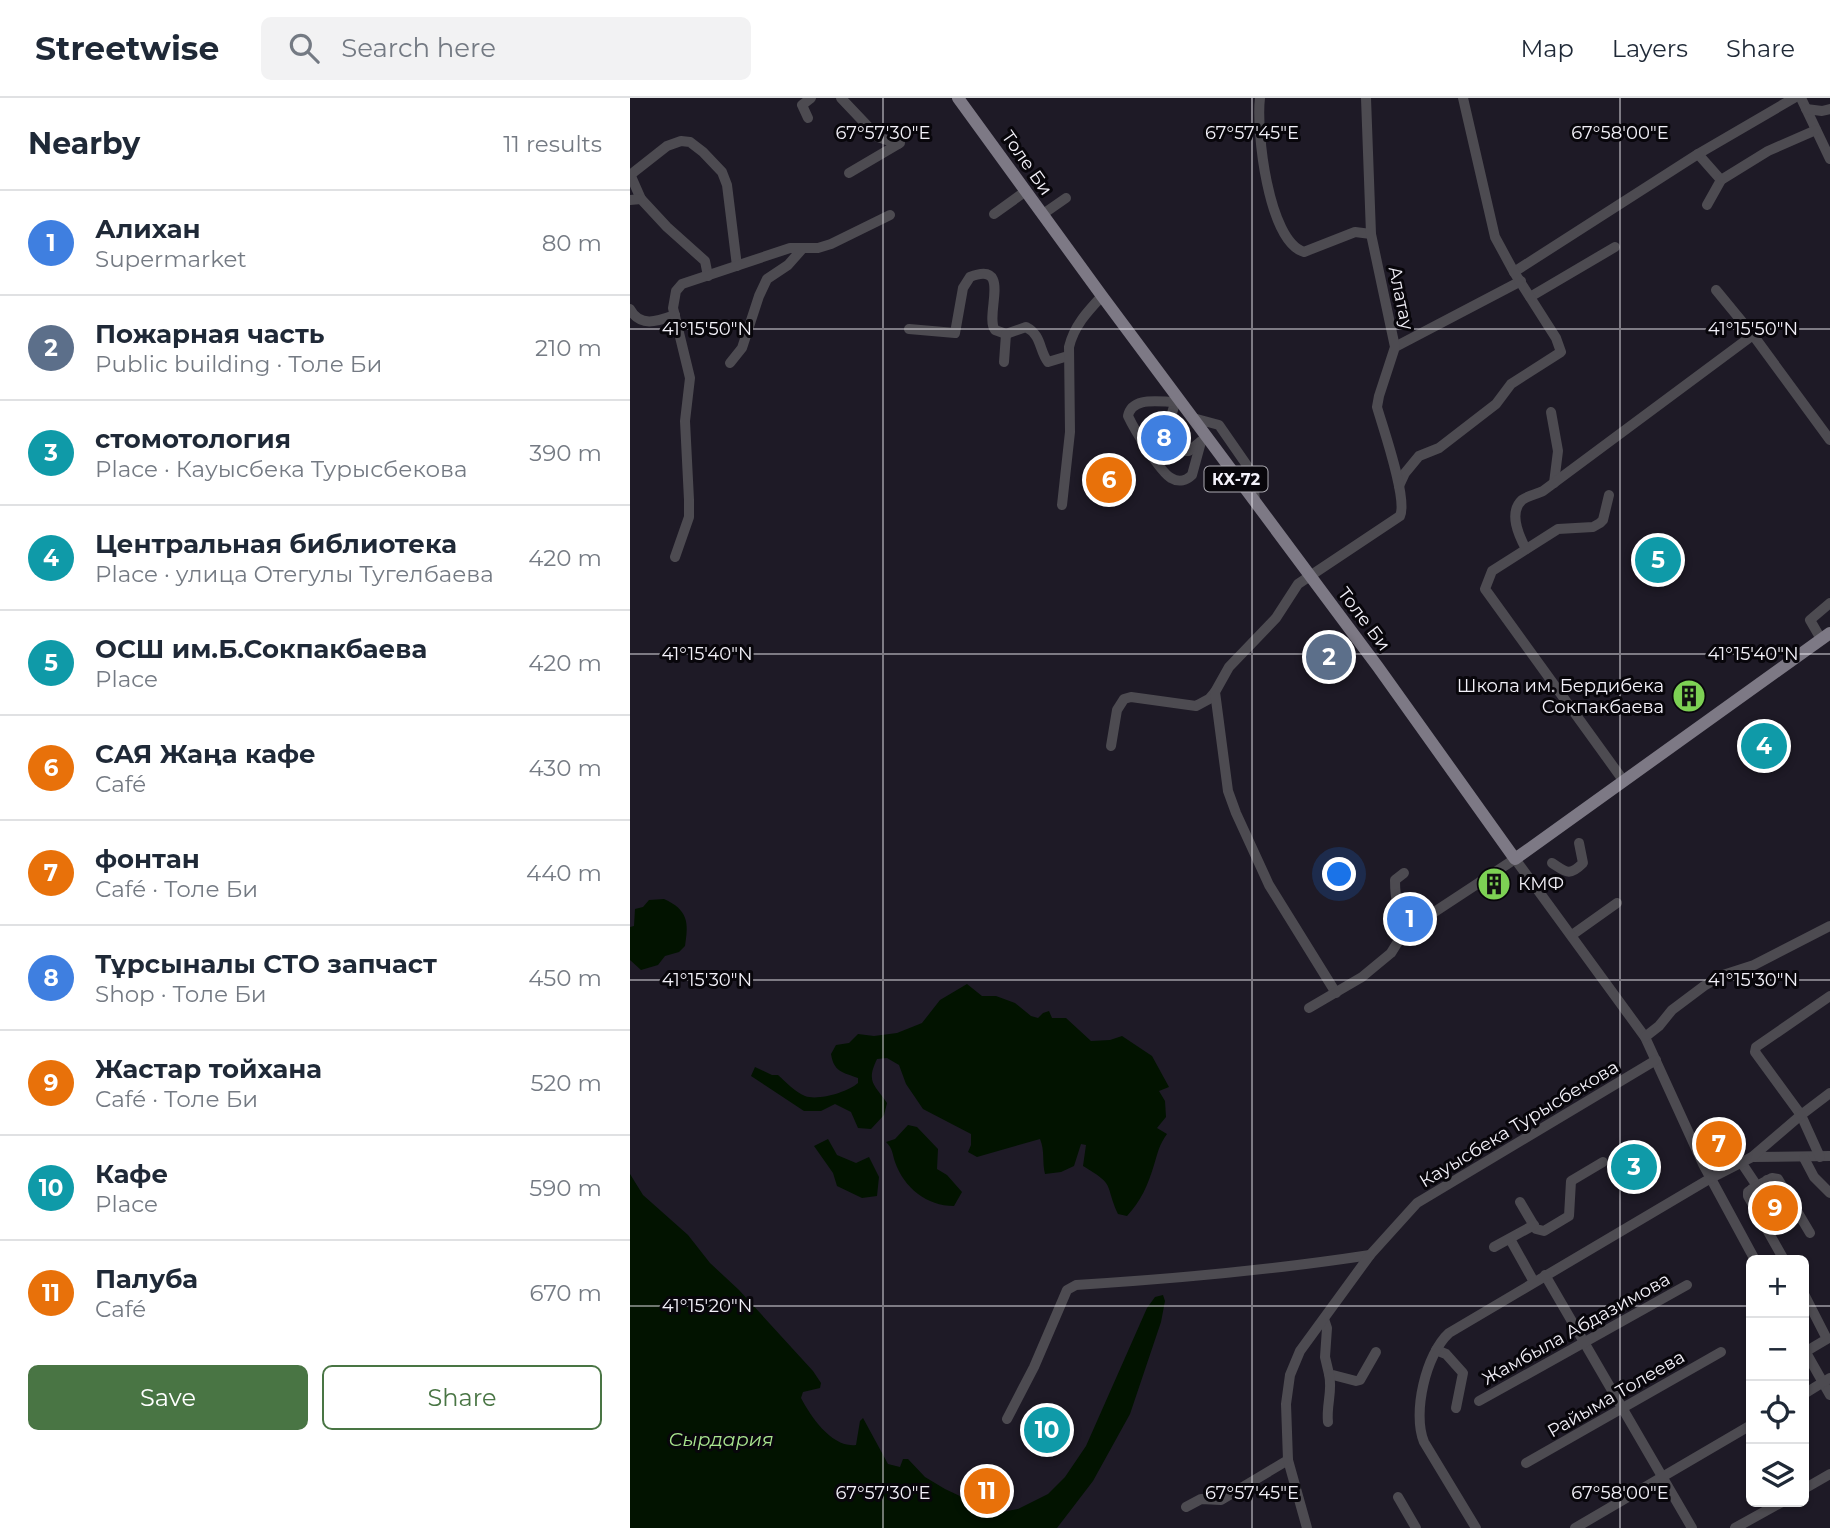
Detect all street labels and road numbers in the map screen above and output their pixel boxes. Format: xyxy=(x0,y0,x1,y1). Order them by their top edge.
street label: Толе Би xyxy=(997,127,1057,199)
street label: Алатау xyxy=(1384,264,1418,332)
road number: КХ-72 xyxy=(1204,466,1268,492)
street label: Толе Би xyxy=(1333,583,1395,655)
street label: Кауысбека Турысбекова xyxy=(1415,1056,1623,1192)
street label: Жамбыла Абдазимова xyxy=(1478,1268,1674,1390)
street label: Райыма Толеева xyxy=(1543,1346,1689,1442)

